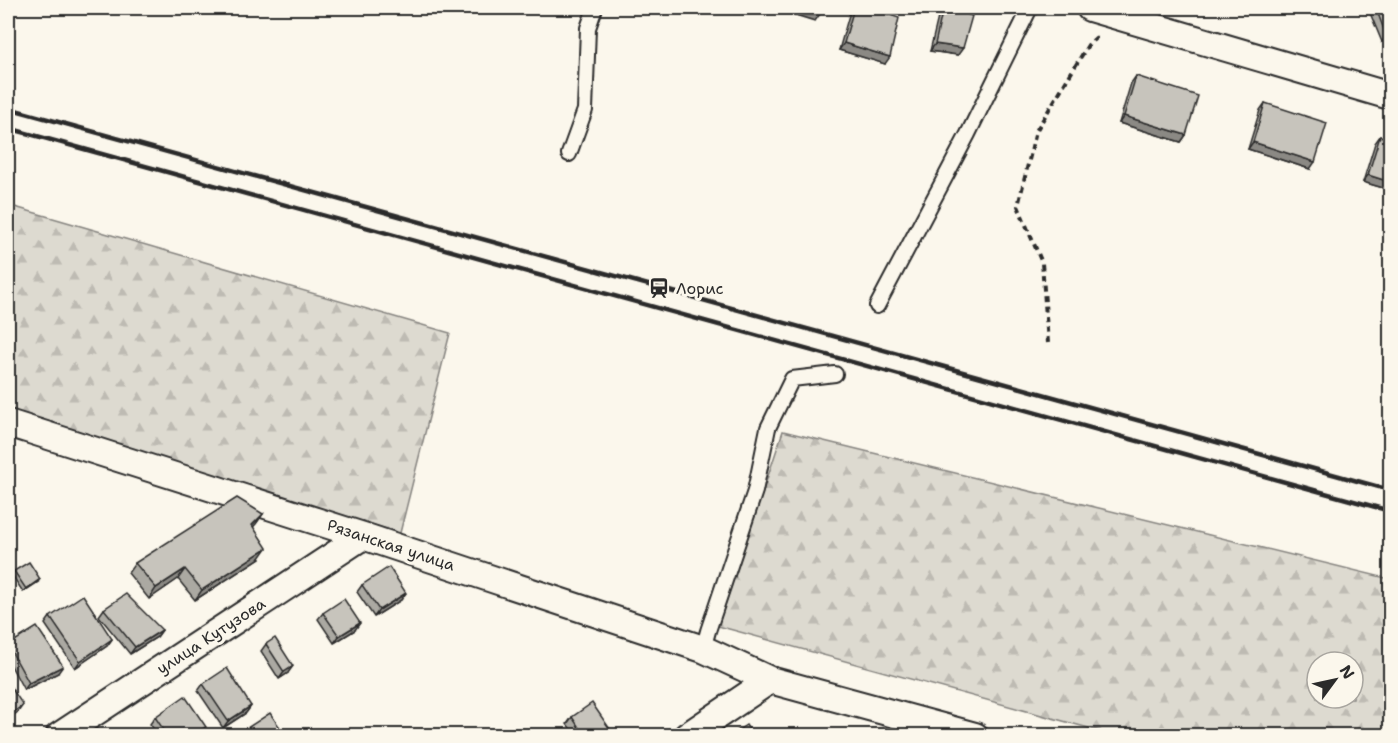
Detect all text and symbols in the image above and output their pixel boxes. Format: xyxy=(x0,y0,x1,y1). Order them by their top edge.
station icon: Лорис xyxy=(647,276,671,300)
place label: Лорис xyxy=(676,278,723,299)
street label: Рязанская улица xyxy=(324,514,458,576)
street label: улица Кутузова xyxy=(153,593,269,679)
north arrow xyxy=(1305,650,1365,710)
text: N xyxy=(1335,661,1359,683)

